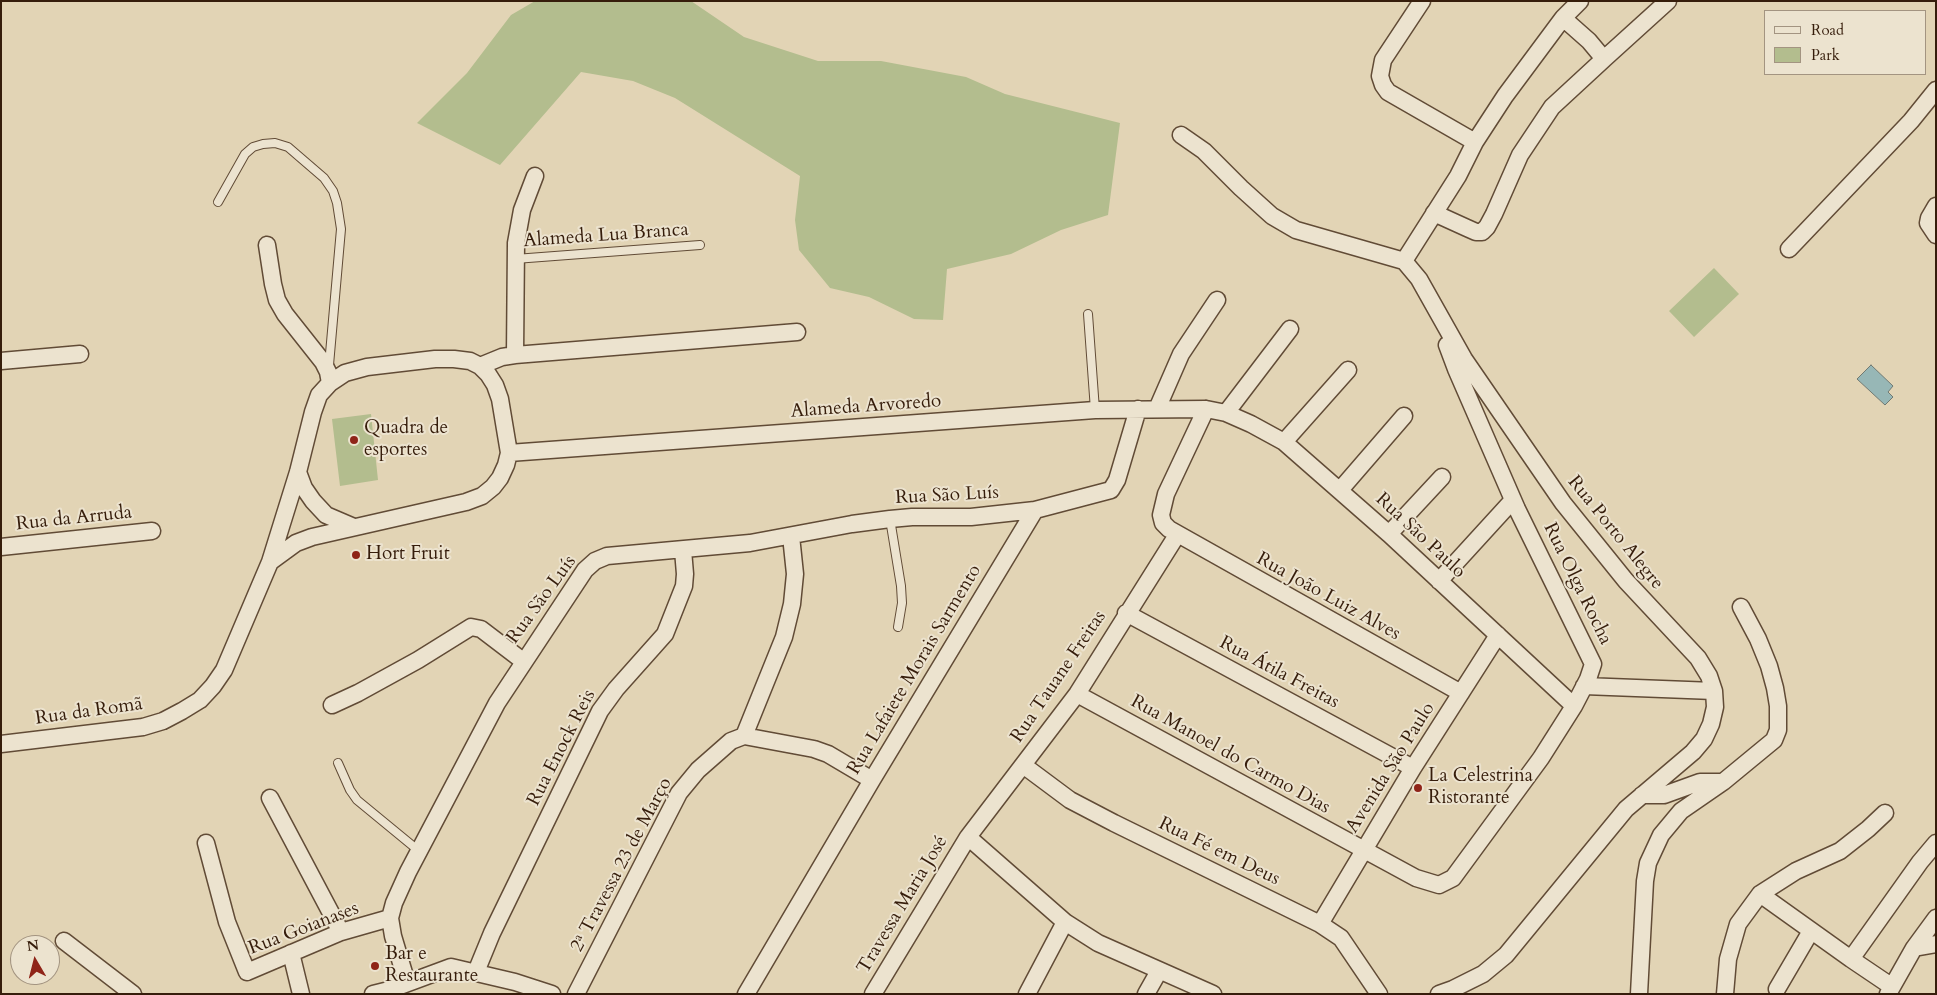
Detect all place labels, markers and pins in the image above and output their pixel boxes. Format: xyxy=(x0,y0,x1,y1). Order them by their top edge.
place label: Quadra de esportes xyxy=(364,418,448,462)
marker: Quadra de esportes xyxy=(348,434,360,446)
place label: Hort Fruit xyxy=(366,544,450,566)
marker: Hort Fruit xyxy=(350,549,362,561)
place label: La Celestrina Ristorante xyxy=(1428,766,1533,810)
marker: La Celestrina Ristorante xyxy=(1412,782,1424,794)
place label: Bar e Restaurante xyxy=(385,944,478,988)
marker: Bar e Restaurante xyxy=(369,960,381,972)

